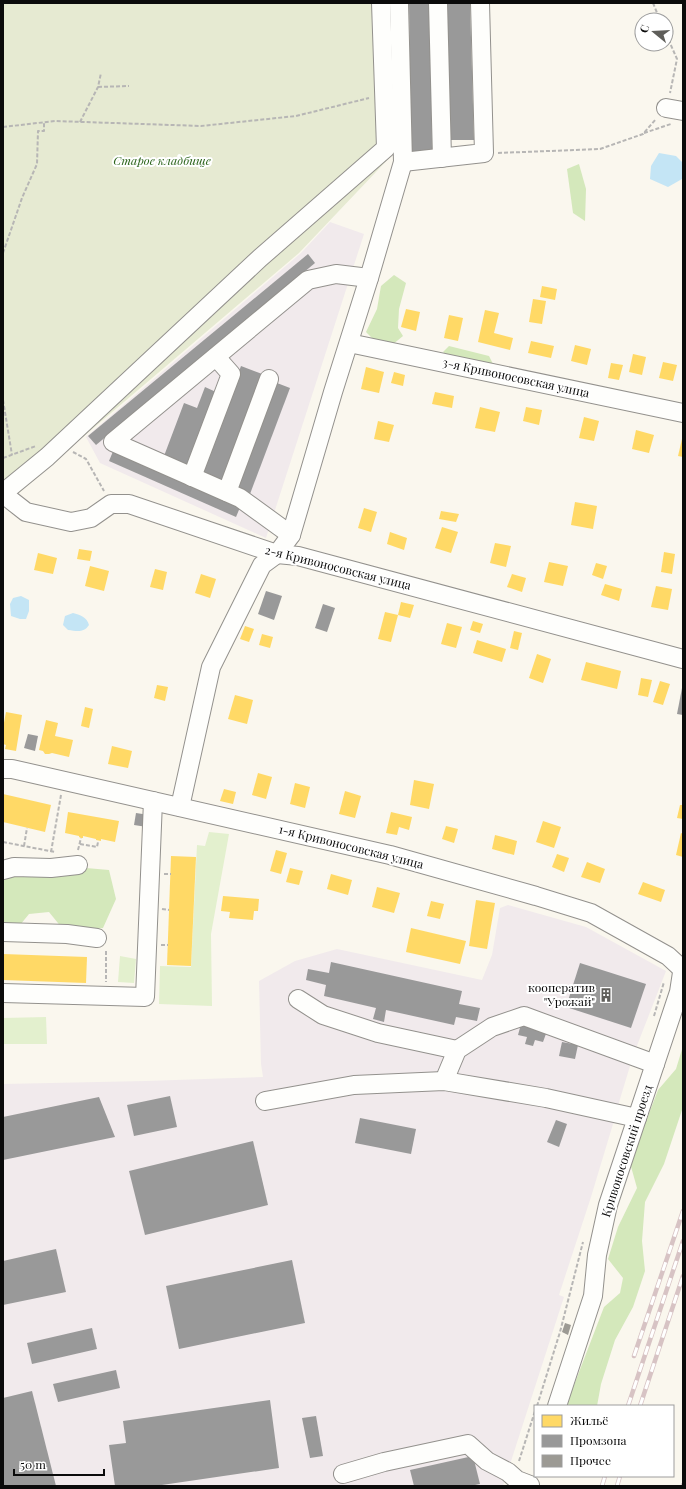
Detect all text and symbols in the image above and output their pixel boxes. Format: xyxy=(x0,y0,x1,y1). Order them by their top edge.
north arrow xyxy=(634,12,674,52)
text: С xyxy=(636,23,652,35)
park label: Старое кладбище xyxy=(113,152,211,168)
street label: 3-я Кривоносовская улица xyxy=(441,354,591,400)
street label: 2-я Кривоносовская улица xyxy=(263,541,413,593)
street label: 1-я Кривоносовская улица xyxy=(277,820,425,872)
place label: кооператив "Урожай" xyxy=(528,979,595,1009)
building icon: кооператив "Урожай" xyxy=(598,987,614,1003)
street label: Кривоносовский проезд xyxy=(597,1082,655,1219)
legend xyxy=(534,1405,674,1477)
text: Жильё xyxy=(570,1412,608,1428)
text: Промзона xyxy=(570,1432,627,1448)
scale bar xyxy=(14,1451,104,1477)
text: Прочее xyxy=(570,1452,611,1468)
text: 50 m xyxy=(20,1456,46,1472)

